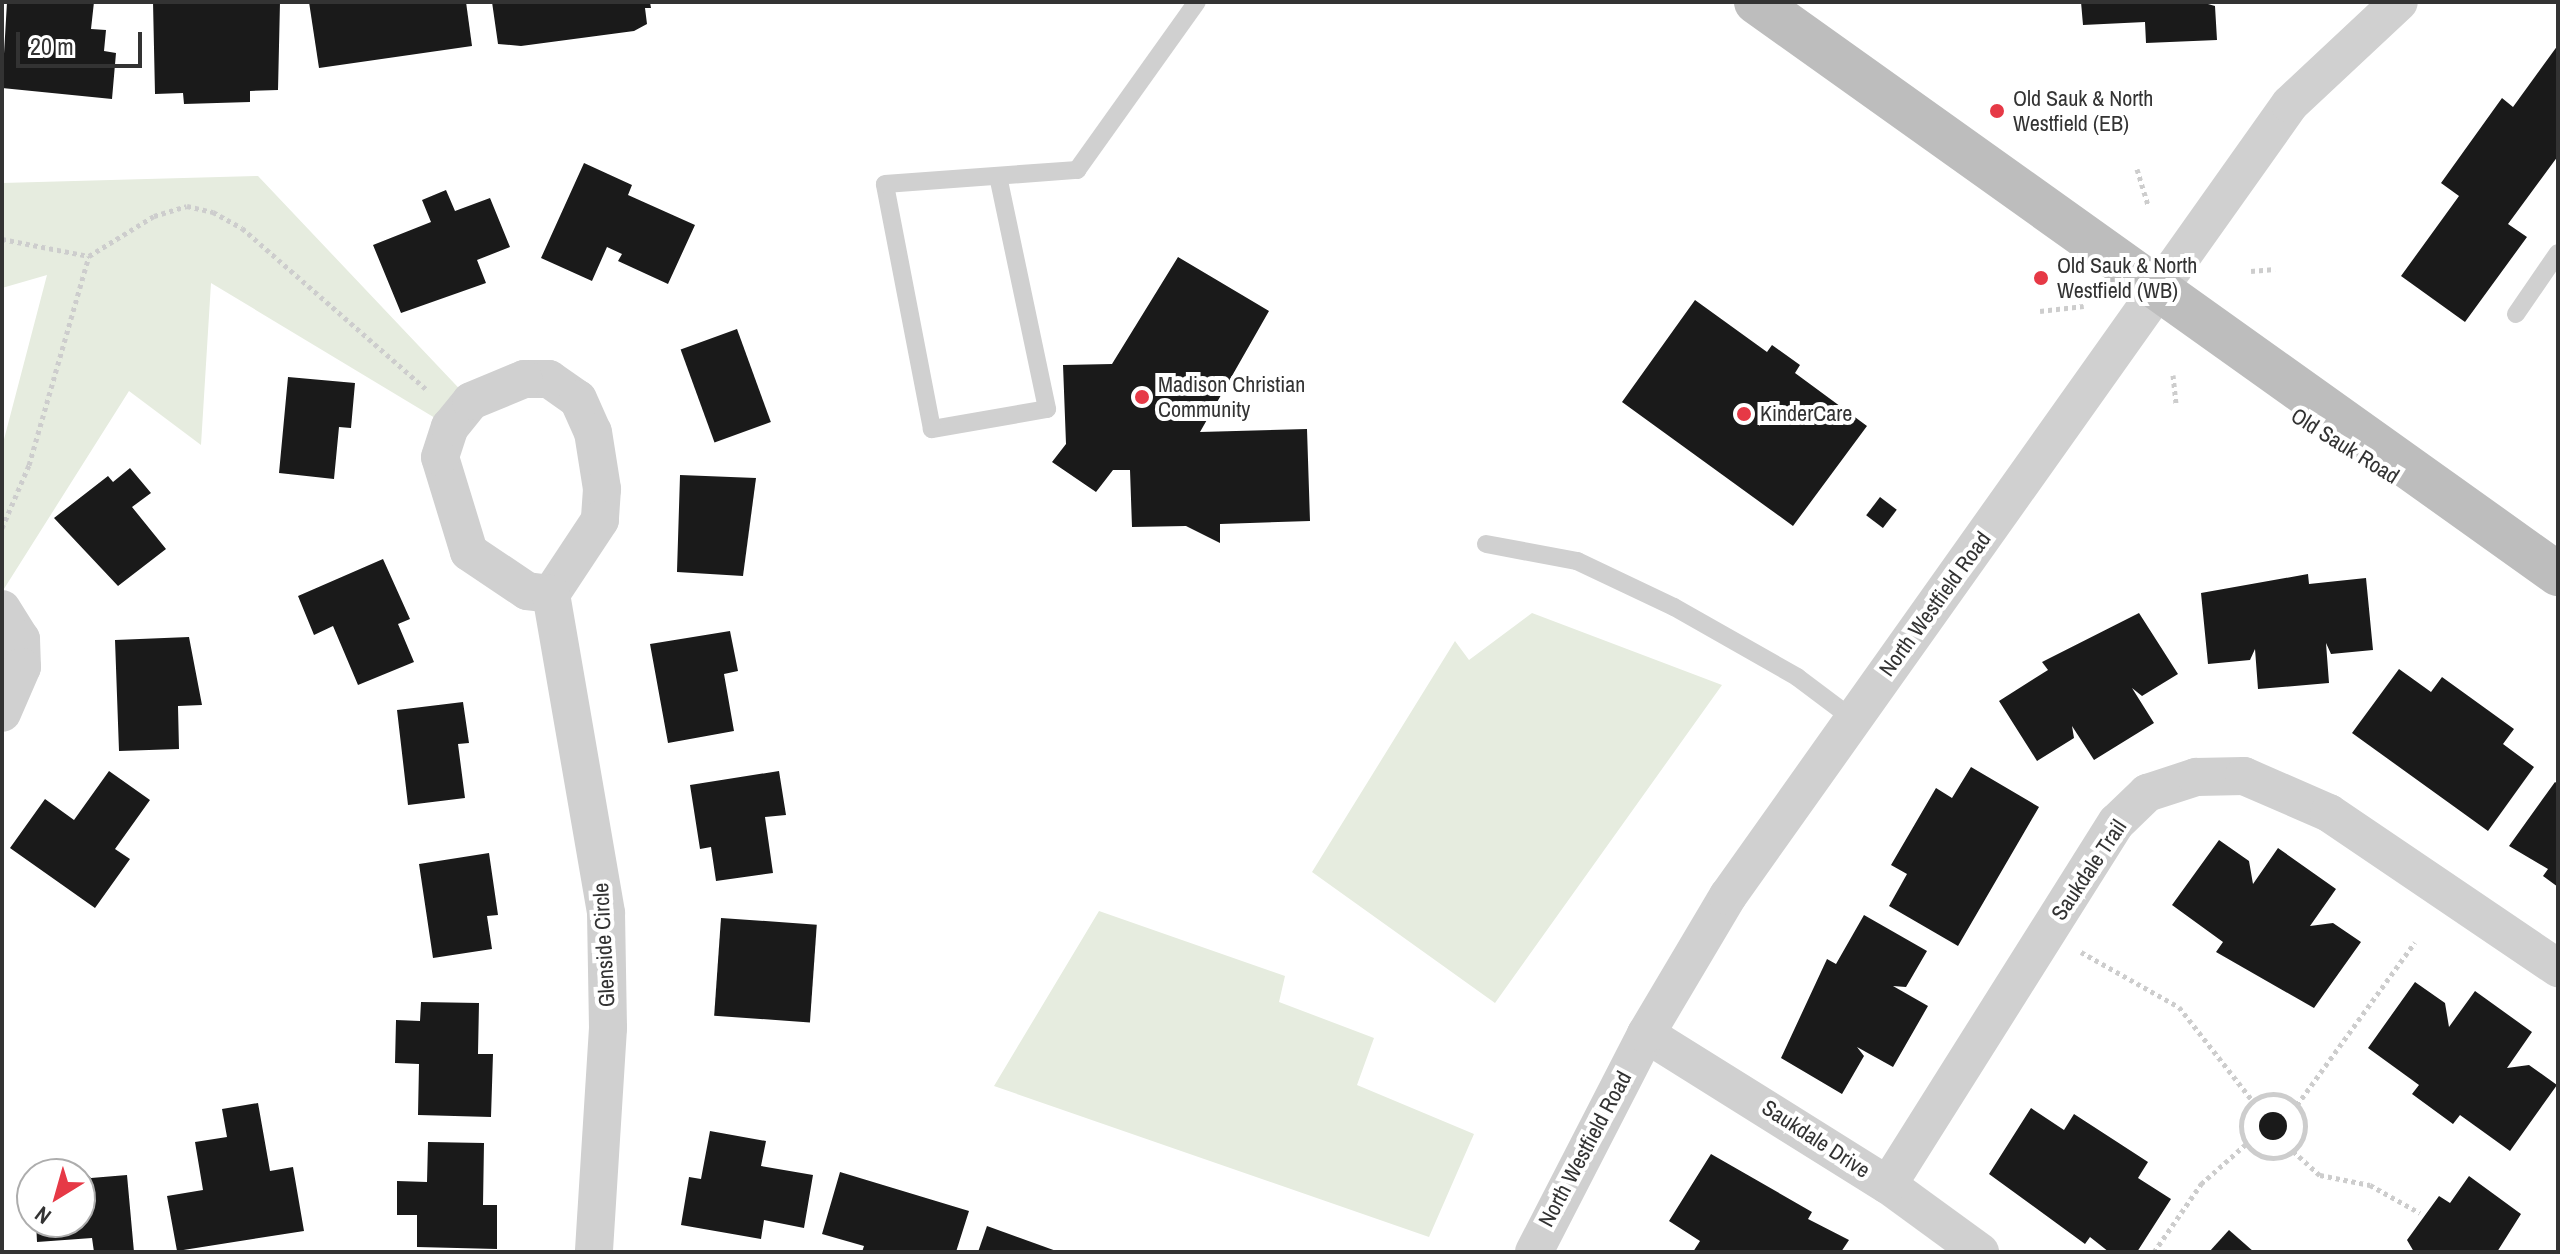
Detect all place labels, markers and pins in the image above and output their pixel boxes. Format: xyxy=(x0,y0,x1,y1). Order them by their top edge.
place label: Old Sauk & North Westfield (EB) xyxy=(2013,85,2153,136)
marker: Old Sauk & North Westfield (EB) xyxy=(1988,102,2006,120)
place label: Old Sauk & North Westfield (WB) xyxy=(2057,252,2197,304)
marker: Old Sauk & North Westfield (WB) xyxy=(2032,269,2050,287)
place label: Madison Christian Community xyxy=(1158,371,1305,422)
marker: Madison Christian Community xyxy=(1133,388,1151,406)
place label: KinderCare xyxy=(1760,401,1852,427)
marker: KinderCare xyxy=(1735,405,1753,423)

